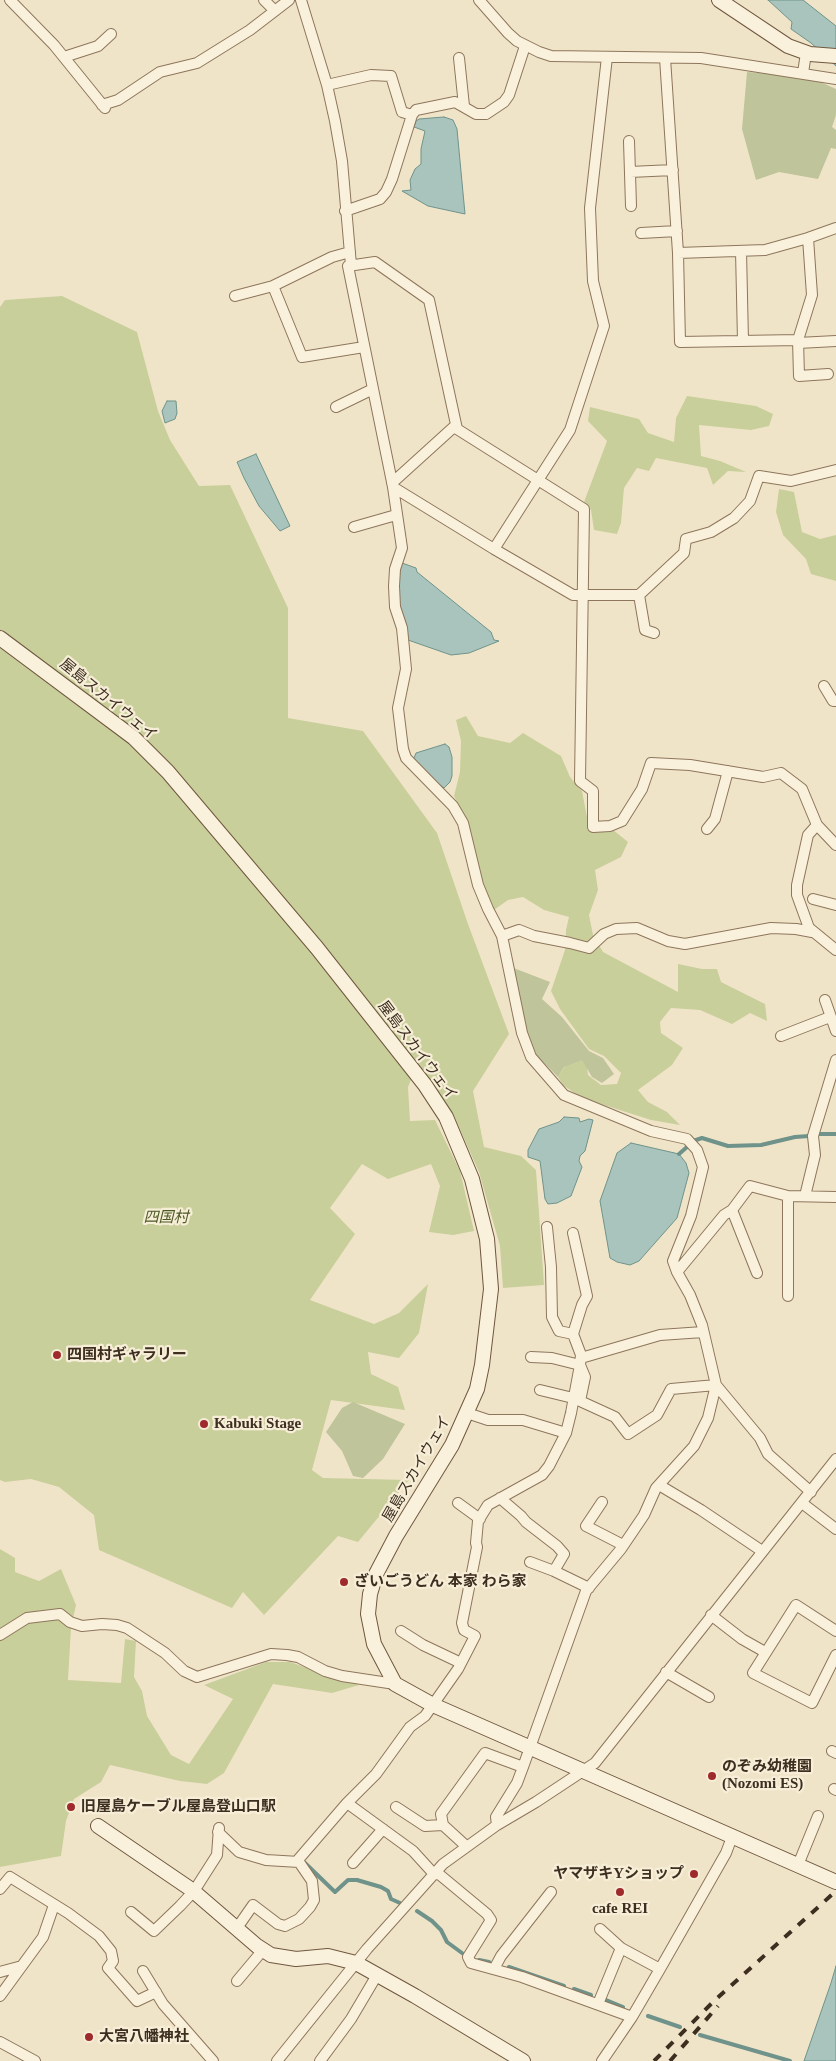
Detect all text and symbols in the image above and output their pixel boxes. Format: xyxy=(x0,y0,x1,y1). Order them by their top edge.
street label: 屋島スカイウェイ xyxy=(56,655,160,745)
street label: 屋島スカイウェイ xyxy=(374,998,460,1104)
park label: 四国村 xyxy=(144,1209,188,1227)
place label: 四国村ギャラリー xyxy=(67,1346,187,1364)
marker: 四国村ギャラリー xyxy=(51,1349,63,1361)
street label: 屋島スカイウェイ xyxy=(379,1413,455,1525)
place label: Kabuki Stage xyxy=(214,1415,301,1433)
marker: Kabuki Stage xyxy=(198,1418,210,1430)
place label: ざいごうどん 本家 わら家 xyxy=(354,1573,526,1591)
marker: ざいごうどん 本家 わら家 xyxy=(338,1576,350,1588)
place label: のぞみ幼稚園 (Nozomi ES) xyxy=(722,1758,812,1793)
marker: のぞみ幼稚園 (Nozomi ES) xyxy=(706,1770,718,1782)
place label: 旧屋島ケーブル屋島登山口駅 xyxy=(81,1798,276,1816)
marker: 旧屋島ケーブル屋島登山口駅 xyxy=(65,1801,77,1813)
place label: ヤマザキYショップ xyxy=(553,1865,684,1883)
marker: ヤマザキYショップ xyxy=(688,1868,700,1880)
marker: cafe REI xyxy=(614,1886,626,1898)
place label: cafe REI xyxy=(592,1900,648,1918)
place label: 大宮八幡神社 xyxy=(99,2028,189,2046)
marker: 大宮八幡神社 xyxy=(83,2031,95,2043)

